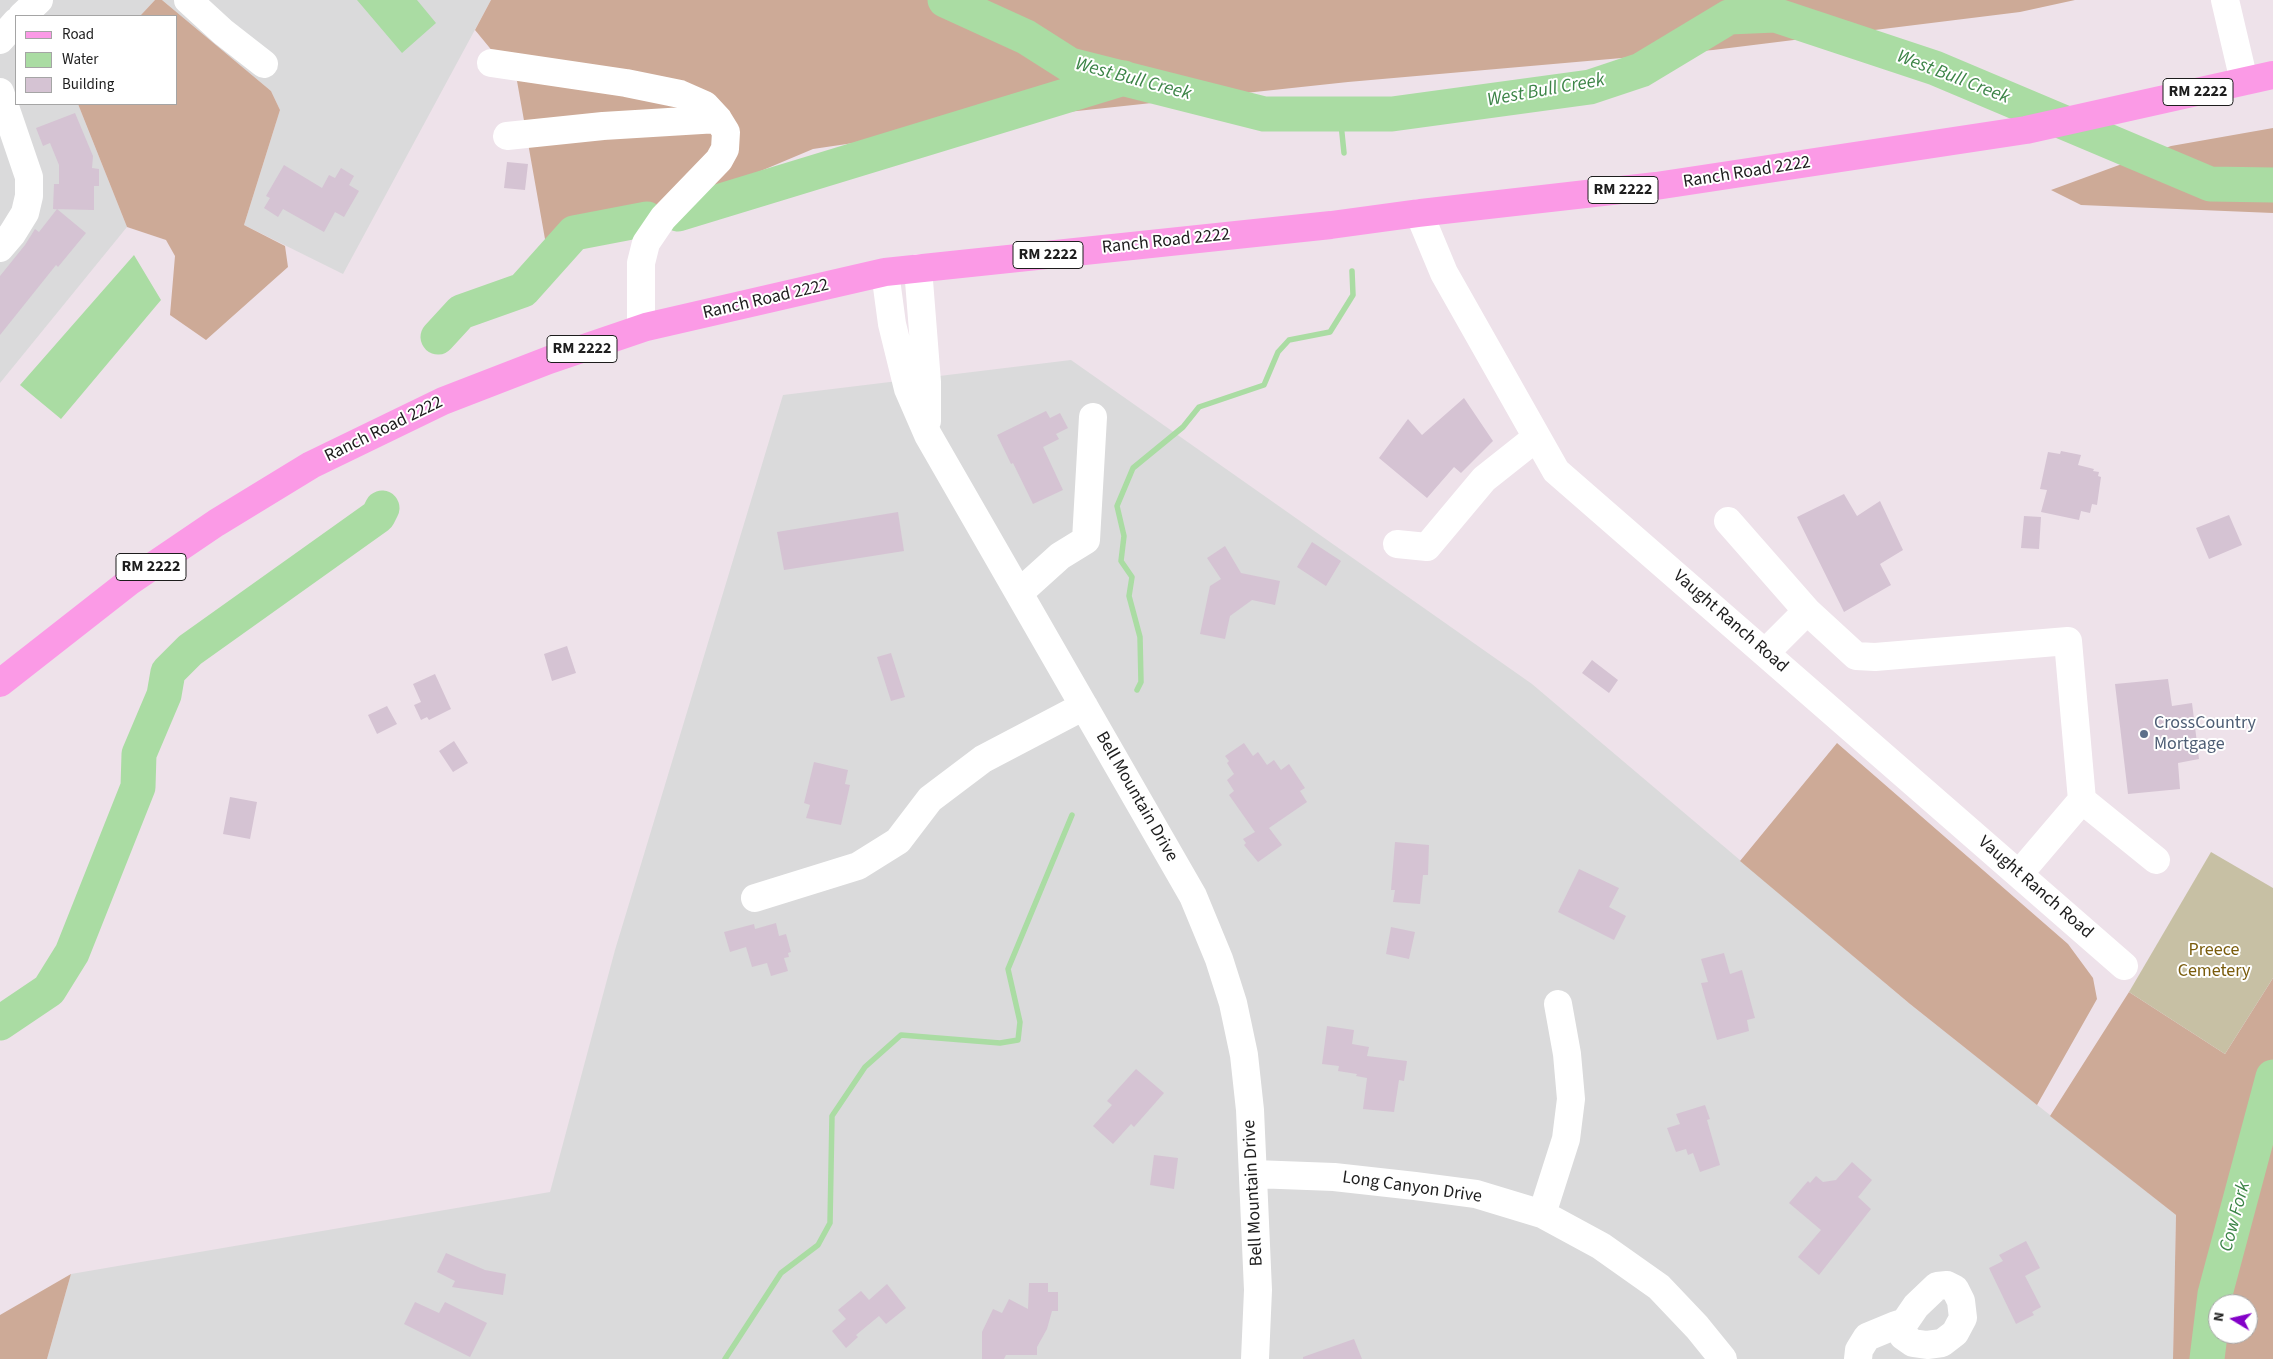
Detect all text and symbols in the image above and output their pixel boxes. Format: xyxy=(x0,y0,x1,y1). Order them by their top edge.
legend xyxy=(15,15,178,105)
text: Road xyxy=(62,24,94,45)
water label: West Bull Creek xyxy=(1893,46,2013,110)
text: Water xyxy=(62,49,98,70)
water label: West Bull Creek xyxy=(1073,54,1193,106)
water label: West Bull Creek xyxy=(1485,69,1607,113)
text: Building xyxy=(62,74,114,95)
road number: RM 2222 xyxy=(2163,78,2233,105)
street label: Ranch Road 2222 xyxy=(1682,152,1812,194)
road number: RM 2222 xyxy=(1588,176,1658,204)
street label: Ranch Road 2222 xyxy=(1101,225,1231,259)
road number: RM 2222 xyxy=(1013,242,1083,268)
street label: Ranch Road 2222 xyxy=(701,275,831,325)
road number: RM 2222 xyxy=(547,336,617,362)
street label: Ranch Road 2222 xyxy=(321,392,447,468)
road number: RM 2222 xyxy=(116,554,186,580)
street label: Vaught Ranch Road xyxy=(1668,566,1792,678)
place label: CrossCountry Mortgage xyxy=(2154,713,2256,756)
street label: Bell Mountain Drive xyxy=(1090,728,1182,866)
marker: CrossCountry Mortgage xyxy=(2138,728,2150,740)
street label: Vaught Ranch Road xyxy=(1973,832,2097,944)
park label: Preece Cemetery xyxy=(2178,940,2250,982)
street label: Bell Mountain Drive xyxy=(1239,1119,1269,1267)
street label: Long Canyon Drive xyxy=(1341,1168,1483,1208)
water label: Cow Fork xyxy=(2216,1180,2256,1254)
north arrow xyxy=(2208,1294,2258,1344)
text: N xyxy=(2209,1311,2230,1323)

